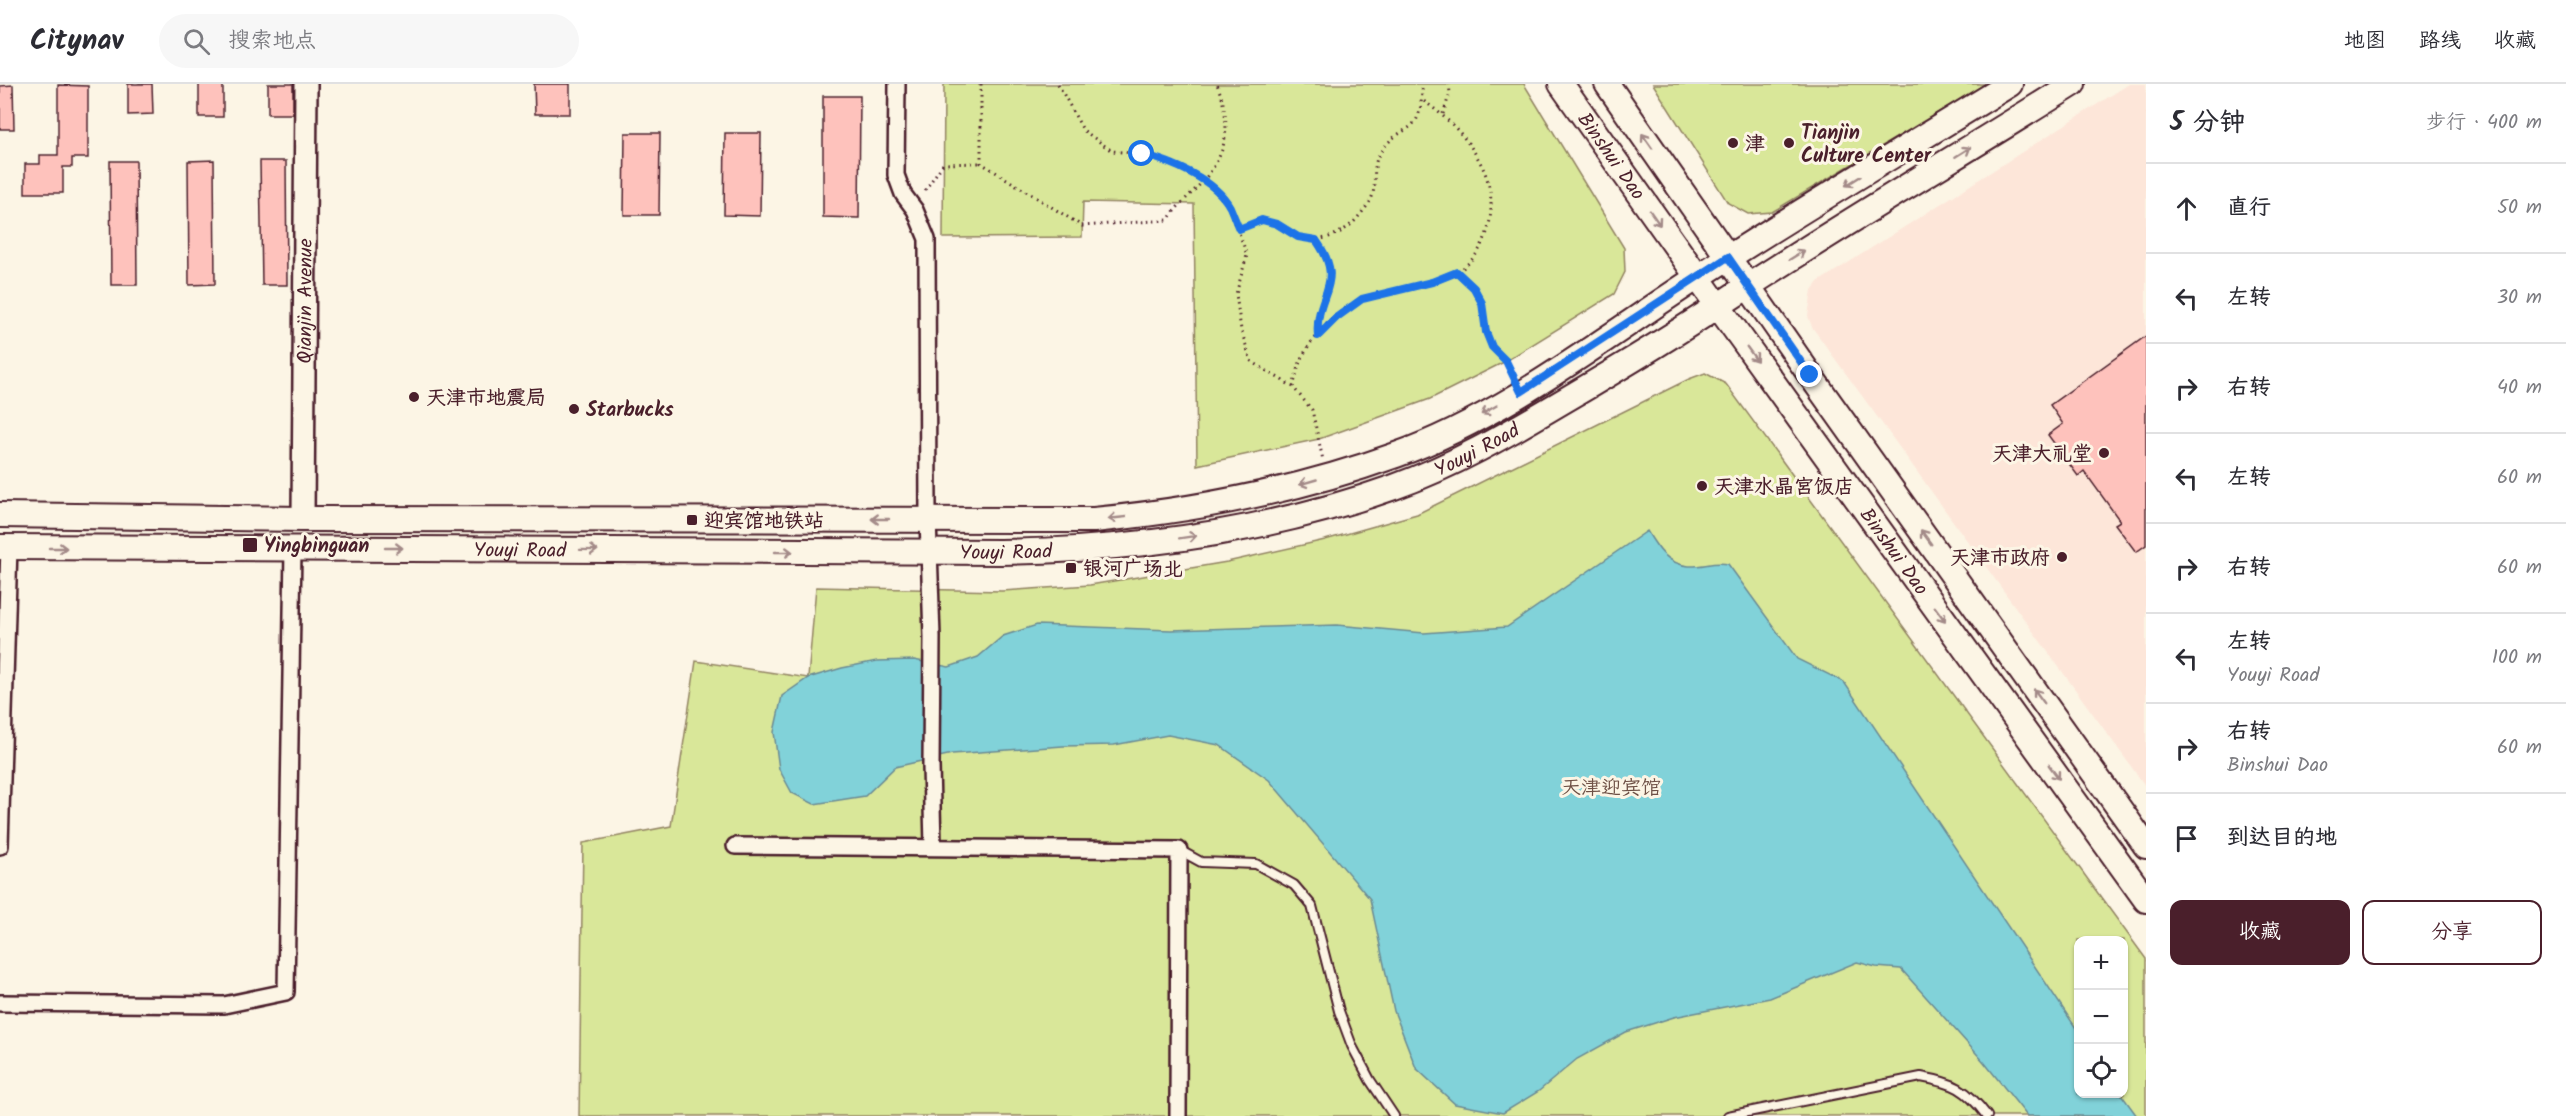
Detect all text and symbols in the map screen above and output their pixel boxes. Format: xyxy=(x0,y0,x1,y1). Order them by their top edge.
search box xyxy=(159,14,579,68)
text: Citynav xyxy=(30,19,123,64)
text: 搜索地点 xyxy=(228,24,316,59)
icon: search xyxy=(180,25,213,58)
text: 地图 xyxy=(2344,25,2386,58)
text: 路线 xyxy=(2419,25,2461,58)
text: 收藏 xyxy=(2494,25,2536,58)
text: 5 分钟 xyxy=(2170,102,2245,144)
street label: Binshui Dao xyxy=(1568,106,1652,208)
text: 步行 · 400 m xyxy=(2426,107,2542,139)
place label: Tianjin Culture Center xyxy=(1801,118,1932,173)
place label: 津 xyxy=(1745,129,1765,161)
one-way arrow xyxy=(1641,133,1653,149)
marker: 津 xyxy=(1726,136,1740,150)
marker: Tianjin Culture Center xyxy=(1782,136,1796,150)
route start xyxy=(1128,140,1154,166)
one-way arrow xyxy=(1954,146,1971,158)
one-way arrow xyxy=(1845,175,1862,187)
text: 直行 xyxy=(2227,191,2271,226)
icon: ahead xyxy=(2170,192,2203,225)
text: 50 m xyxy=(2497,192,2542,224)
one-way arrow xyxy=(1649,209,1661,225)
street label: Qianjin Avenue xyxy=(290,238,323,364)
one-way arrow xyxy=(1789,249,1806,262)
text: 左转 xyxy=(2227,281,2271,316)
icon: left xyxy=(2170,282,2203,315)
text: 30 m xyxy=(2497,282,2542,314)
one-way arrow xyxy=(1746,345,1758,361)
route end xyxy=(1796,361,1822,387)
text: 右转 xyxy=(2227,371,2271,406)
icon: right xyxy=(2170,372,2203,405)
text: 40 m xyxy=(2497,372,2542,404)
place label: 天津市地震局 xyxy=(426,383,546,415)
marker: 天津市地震局 xyxy=(407,390,421,404)
place label: Starbucks xyxy=(586,395,674,427)
marker: Starbucks xyxy=(567,402,581,416)
one-way arrow xyxy=(1481,404,1498,416)
street label: Youyi Road xyxy=(1430,415,1527,487)
place label: 天津大礼堂 xyxy=(1992,439,2092,471)
marker: 天津大礼堂 xyxy=(2097,446,2111,460)
text: 左转 xyxy=(2227,461,2271,496)
icon: left xyxy=(2170,462,2203,495)
text: 60 m xyxy=(2497,462,2542,494)
place label: 天津水晶宫饭店 xyxy=(1714,472,1854,504)
one-way arrow xyxy=(1299,477,1318,488)
marker: 天津水晶宫饭店 xyxy=(1695,479,1709,493)
street label: Binshui Dao xyxy=(1850,502,1936,603)
place label: 迎宾馆地铁站 xyxy=(704,506,824,538)
marker: 迎宾馆地铁站 xyxy=(685,513,699,527)
one-way arrow xyxy=(871,513,891,525)
one-way arrow xyxy=(1108,513,1127,524)
one-way arrow xyxy=(1919,529,1932,545)
place label: Yingbinguan xyxy=(264,531,369,563)
one-way arrow xyxy=(1177,531,1197,542)
street label: Youyi Road xyxy=(474,535,567,568)
marker: Yingbinguan xyxy=(241,536,259,554)
street label: Youyi Road xyxy=(960,536,1054,570)
one-way arrow xyxy=(48,542,68,554)
one-way arrow xyxy=(383,542,403,554)
place label: 天津市政府 xyxy=(1950,543,2050,575)
one-way arrow xyxy=(578,544,598,556)
one-way arrow xyxy=(773,546,793,558)
marker: 天津市政府 xyxy=(2055,550,2069,564)
text: 右转 xyxy=(2227,551,2271,586)
icon: right xyxy=(2170,552,2203,585)
text: 60 m xyxy=(2497,552,2542,584)
place label: 银河广场北 xyxy=(1083,554,1183,586)
marker: 银河广场北 xyxy=(1064,561,1078,575)
one-way arrow xyxy=(1934,606,1946,622)
text: 左转 xyxy=(2227,625,2271,660)
icon: left xyxy=(2170,642,2203,675)
text: 100 m xyxy=(2492,642,2542,674)
text: Youyi Road xyxy=(2227,660,2319,692)
one-way arrow xyxy=(2033,688,2045,704)
text: 右转 xyxy=(2227,715,2271,750)
icon: right xyxy=(2170,732,2203,765)
text: 60 m xyxy=(2497,732,2542,764)
text: Binshui Dao xyxy=(2227,750,2328,782)
one-way arrow xyxy=(2048,764,2060,780)
park label: 天津迎宾馆 xyxy=(1561,773,1661,805)
text: 到达目的地 xyxy=(2227,821,2337,856)
icon: arrive xyxy=(2170,822,2203,855)
button: 收藏 xyxy=(2170,900,2350,965)
button: 分享 xyxy=(2362,900,2542,965)
map controls xyxy=(2074,936,2128,1098)
button: + xyxy=(2074,936,2128,990)
button: − xyxy=(2074,990,2128,1044)
button: locate xyxy=(2074,1044,2128,1098)

